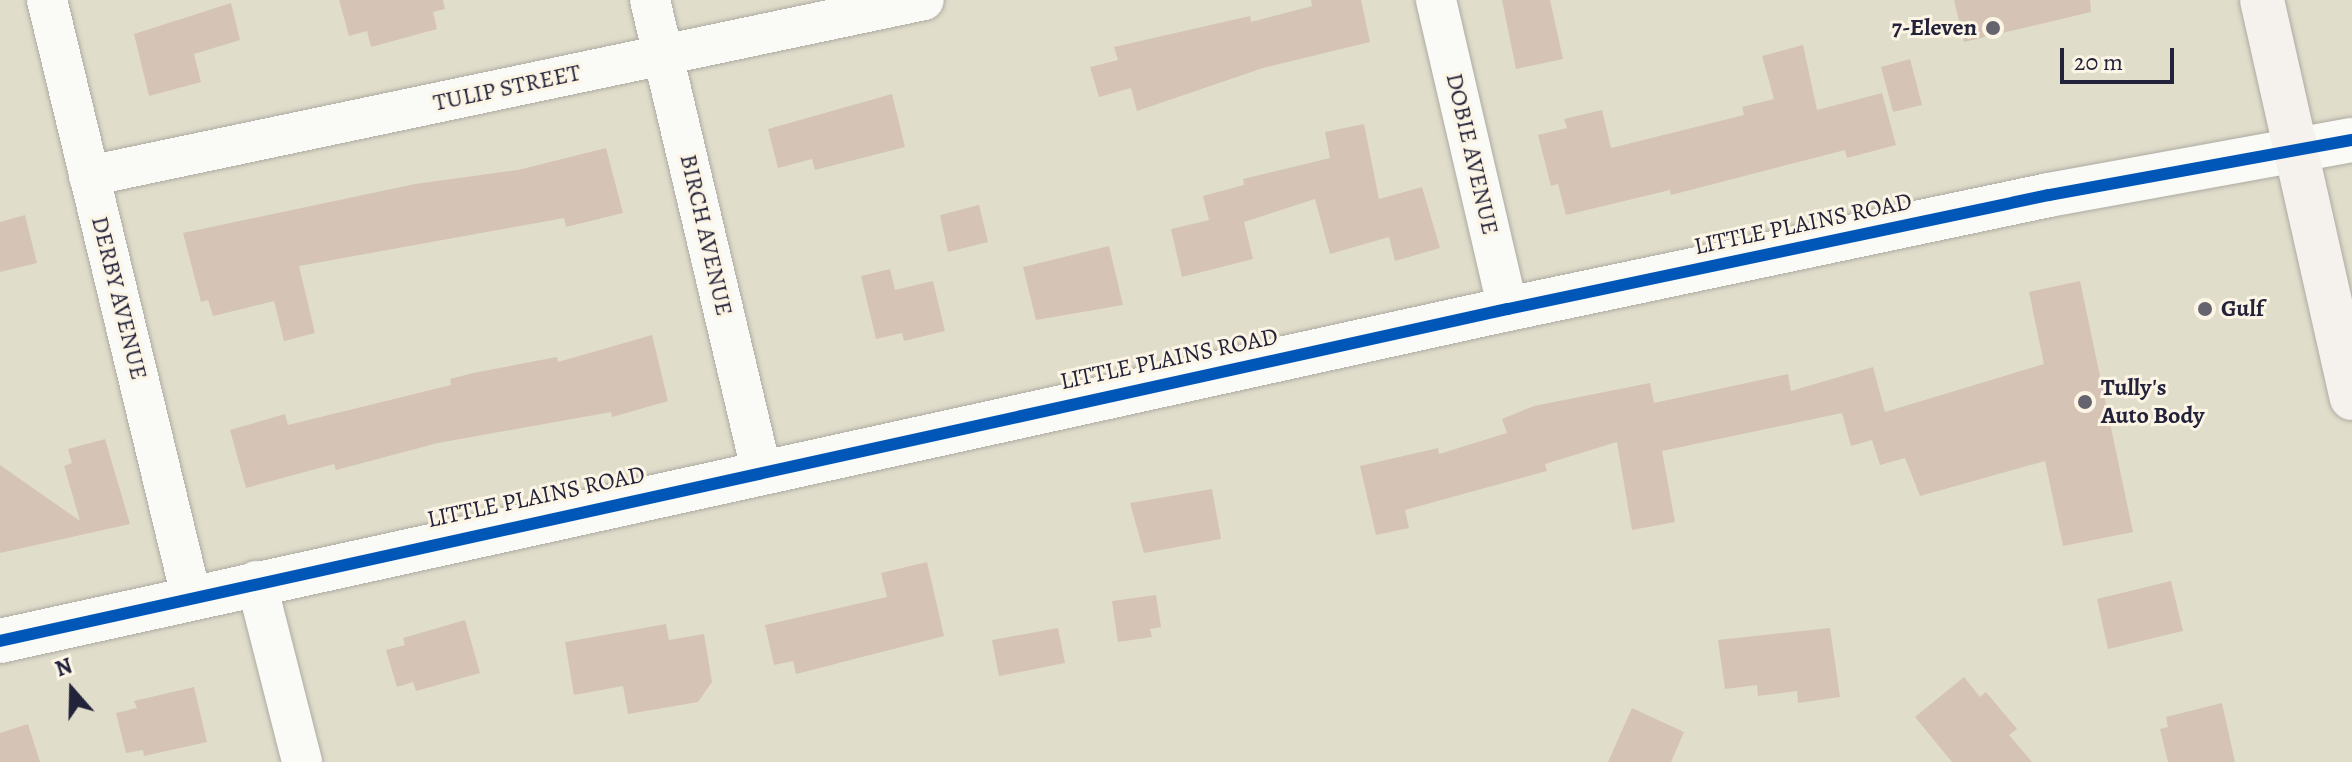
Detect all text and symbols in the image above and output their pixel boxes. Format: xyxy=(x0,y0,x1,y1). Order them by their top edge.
place label: 7-Eleven xyxy=(1892,14,1977,42)
marker: 7-Eleven xyxy=(1984,19,2002,37)
scale bar xyxy=(2064,32,2178,82)
text: 20 m xyxy=(2074,46,2123,78)
street label: TULIP STREET xyxy=(431,58,583,118)
street label: DOBIE AVENUE xyxy=(1439,70,1505,238)
street label: BIRCH AVENUE xyxy=(673,151,739,319)
street label: LITTLE PLAINS ROAD xyxy=(1691,187,1915,261)
street label: DERBY AVENUE xyxy=(85,213,153,383)
place label: Gulf xyxy=(2221,295,2264,323)
marker: Gulf xyxy=(2196,300,2214,318)
street label: LITTLE PLAINS ROAD xyxy=(1057,322,1281,396)
place label: Tully's Auto Body xyxy=(2101,374,2204,430)
marker: Tully's Auto Body xyxy=(2076,393,2094,411)
street label: LITTLE PLAINS ROAD xyxy=(424,460,648,534)
north arrow xyxy=(32,650,112,730)
text: N xyxy=(51,651,76,684)

